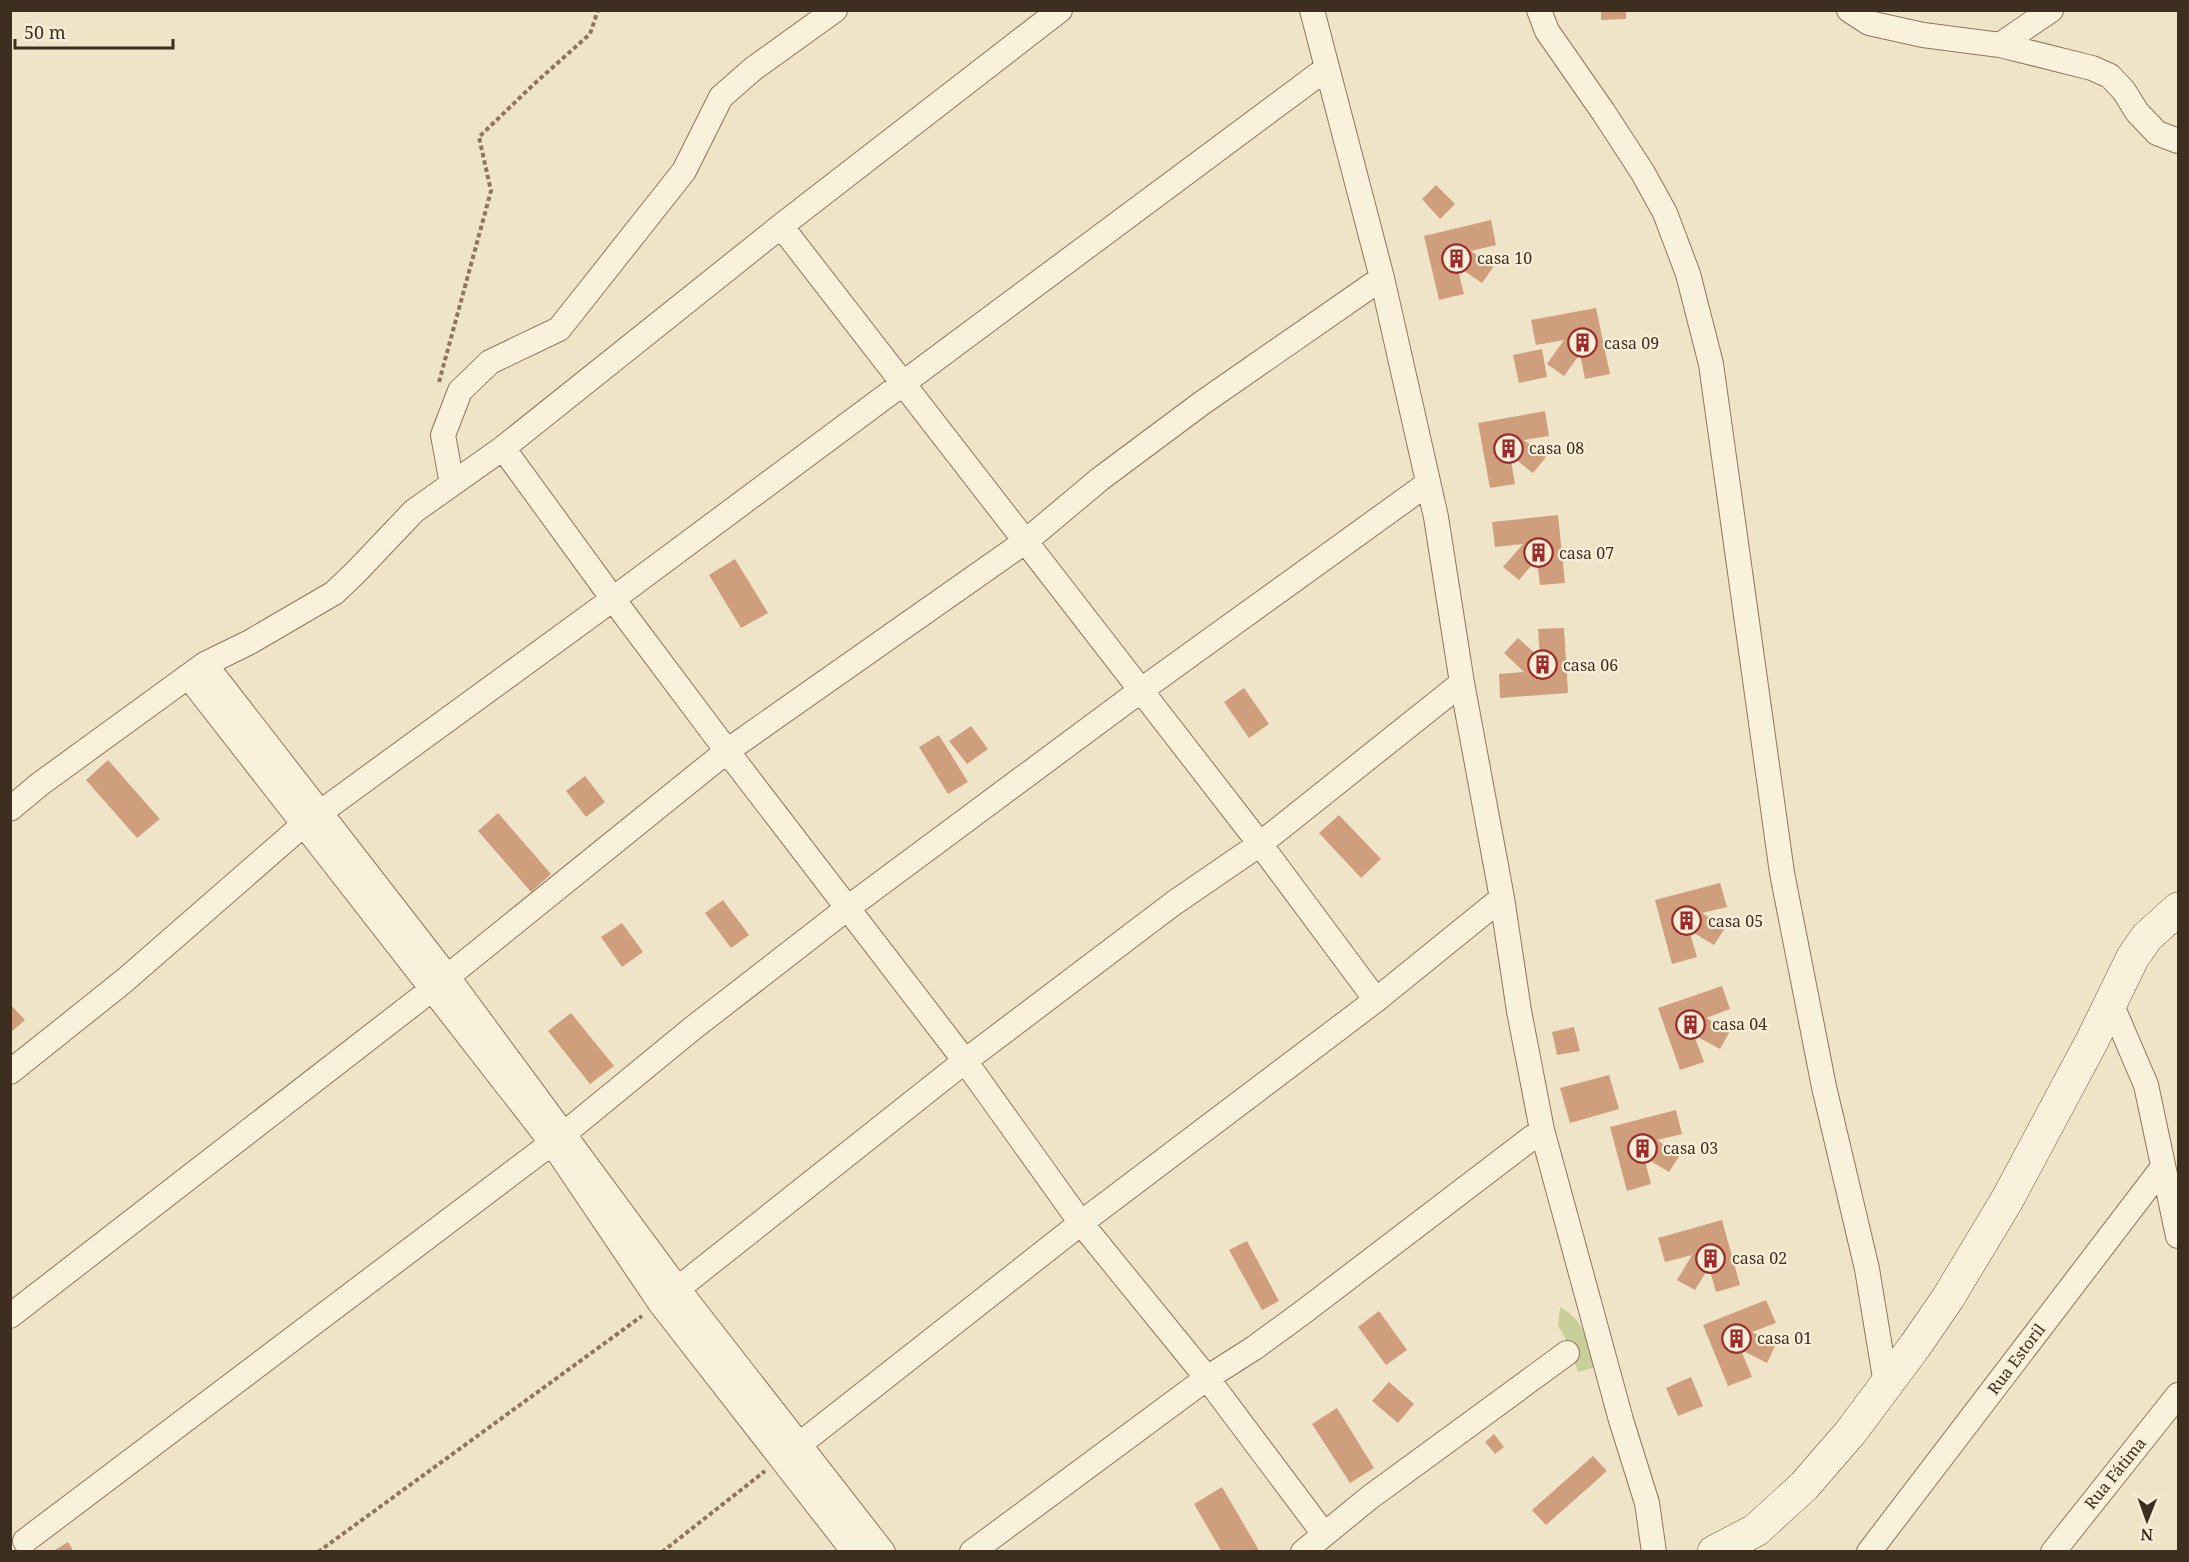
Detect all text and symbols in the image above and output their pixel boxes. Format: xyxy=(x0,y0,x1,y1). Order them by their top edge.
scale bar xyxy=(15,12,172,50)
text: 50 m xyxy=(24,20,66,44)
building icon: casa 10 xyxy=(1440,242,1472,274)
place label: casa 10 xyxy=(1477,247,1532,269)
building icon: casa 09 xyxy=(1567,327,1599,359)
place label: casa 09 xyxy=(1604,332,1659,354)
building icon: casa 08 xyxy=(1492,432,1524,464)
place label: casa 08 xyxy=(1529,437,1584,459)
building icon: casa 07 xyxy=(1522,537,1554,569)
place label: casa 07 xyxy=(1559,542,1614,564)
building icon: casa 06 xyxy=(1526,649,1558,681)
place label: casa 06 xyxy=(1563,654,1618,676)
building icon: casa 05 xyxy=(1671,905,1703,937)
place label: casa 05 xyxy=(1708,910,1763,932)
building icon: casa 04 xyxy=(1675,1008,1707,1040)
place label: casa 04 xyxy=(1712,1013,1767,1035)
building icon: casa 03 xyxy=(1626,1132,1658,1164)
place label: casa 03 xyxy=(1663,1137,1718,1159)
building icon: casa 02 xyxy=(1695,1242,1727,1274)
place label: casa 02 xyxy=(1732,1247,1787,1269)
street label: Rua Estoril xyxy=(1982,1319,2050,1399)
building icon: casa 01 xyxy=(1720,1322,1752,1354)
place label: casa 01 xyxy=(1757,1327,1812,1349)
street label: Rua Fátima xyxy=(2079,1432,2151,1514)
north arrow xyxy=(2117,1490,2177,1550)
text: N xyxy=(2140,1524,2153,1546)

